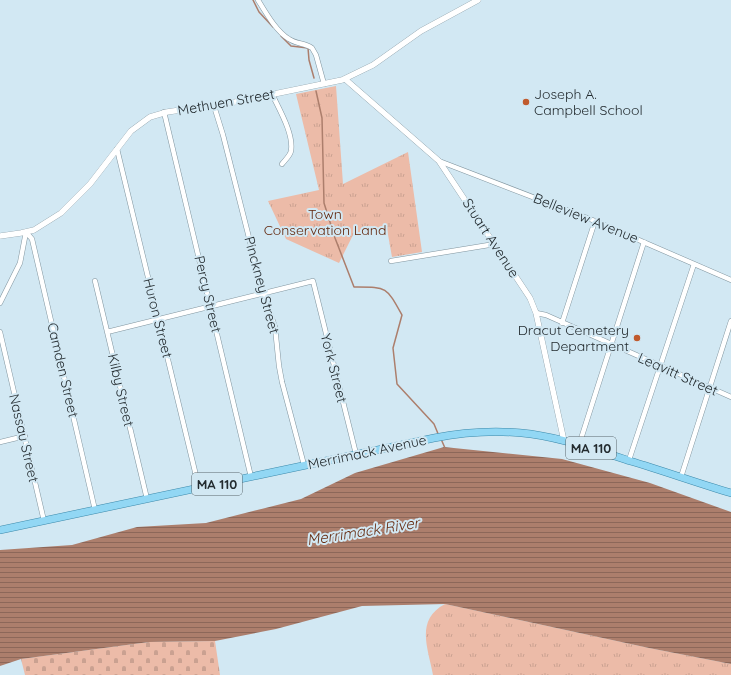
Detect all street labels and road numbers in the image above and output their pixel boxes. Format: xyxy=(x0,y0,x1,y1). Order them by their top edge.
street label: Methuen Street xyxy=(176,85,276,119)
street label: Belleview Avenue xyxy=(531,189,641,247)
street label: Stuart Avenue xyxy=(459,195,523,281)
street label: Pinckney Street xyxy=(240,234,284,336)
street label: Percy Street xyxy=(190,254,226,335)
street label: Huron Street xyxy=(139,276,177,360)
street label: Camden Street xyxy=(43,321,83,420)
street label: York Street xyxy=(317,332,351,405)
street label: Leavitt Street xyxy=(635,348,721,400)
street label: Kilby Street xyxy=(104,352,138,428)
street label: Nassau Street xyxy=(5,392,43,484)
street label: Merrimack Avenue xyxy=(306,431,428,473)
road number: MA 110 xyxy=(566,437,616,459)
road number: MA 110 xyxy=(192,473,242,495)

